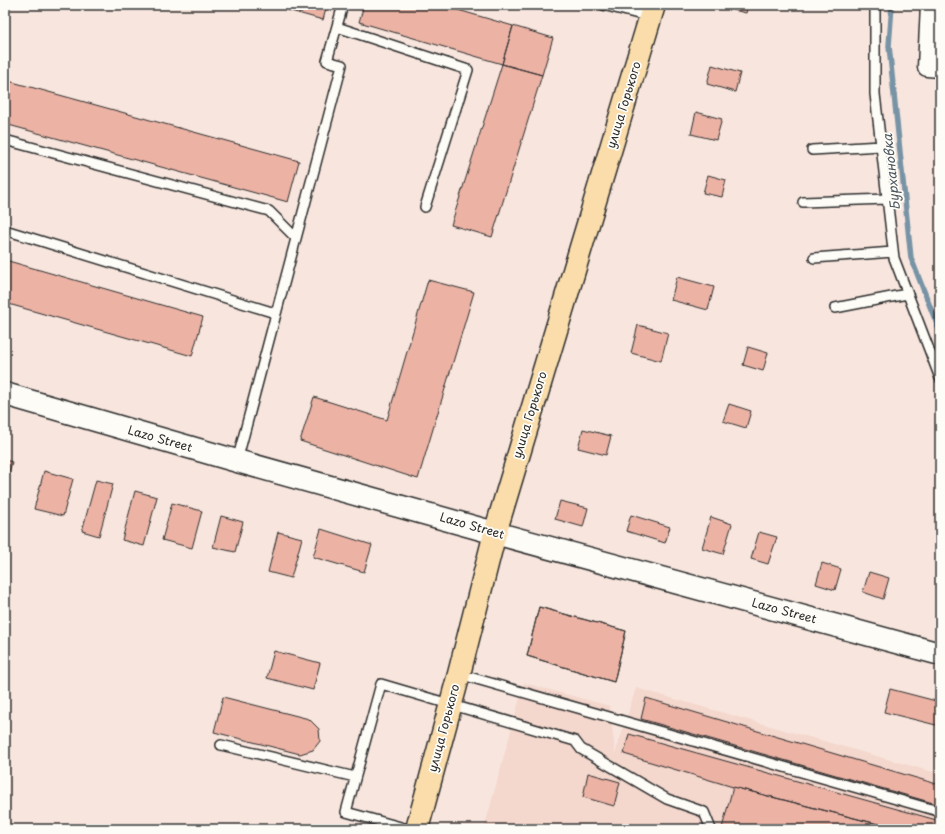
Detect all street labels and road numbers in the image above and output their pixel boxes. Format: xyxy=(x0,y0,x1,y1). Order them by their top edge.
street label: улица Горького xyxy=(601,59,645,151)
street label: улица Горького xyxy=(507,369,551,461)
street label: Lazo Street xyxy=(126,420,195,456)
street label: Lazo Street xyxy=(438,507,507,543)
street label: Lazo Street xyxy=(750,593,819,627)
street label: улица Горького xyxy=(423,682,463,774)

